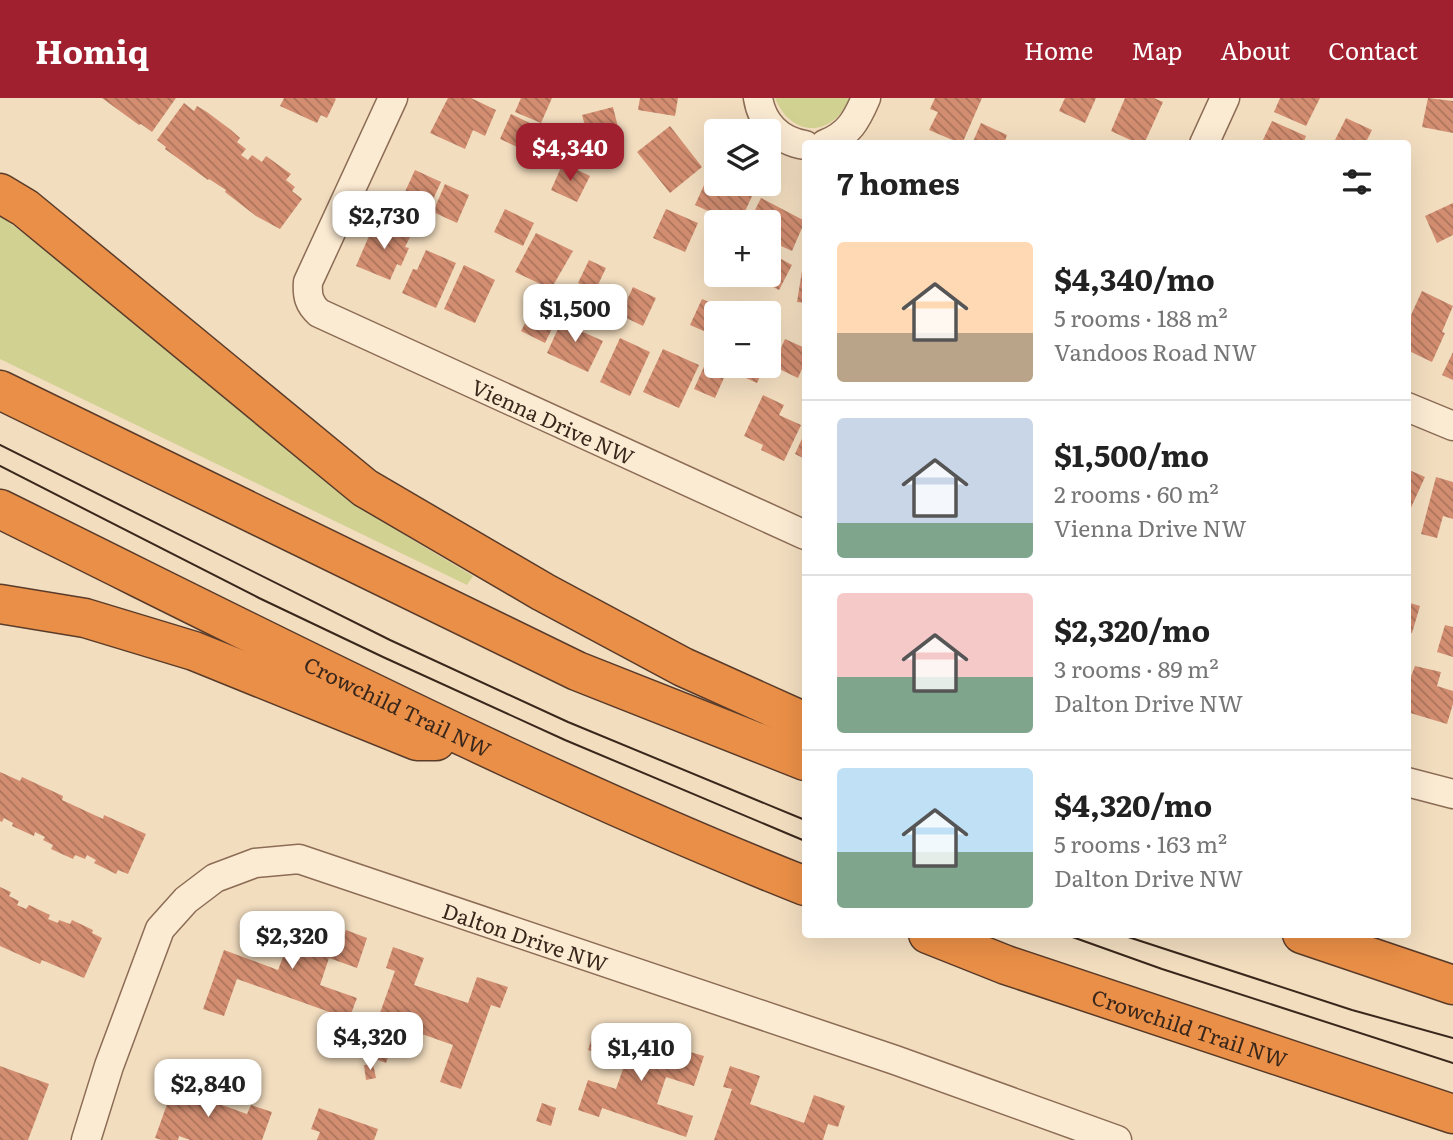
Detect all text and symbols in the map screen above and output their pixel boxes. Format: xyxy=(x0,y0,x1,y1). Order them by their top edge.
text: Homiq xyxy=(35,25,149,74)
text: Home xyxy=(1024,32,1093,67)
text: Map xyxy=(1131,32,1182,67)
text: About xyxy=(1220,32,1290,67)
text: Contact xyxy=(1328,32,1418,67)
map controls xyxy=(704,119,781,378)
button: layers xyxy=(704,119,781,196)
pin: $4,340 xyxy=(513,123,627,183)
text: $4,340 xyxy=(532,129,608,163)
text: 7 homes xyxy=(837,160,960,204)
icon: filters xyxy=(1338,163,1376,201)
pin: $2,730 xyxy=(327,192,441,251)
text: $2,730 xyxy=(348,197,420,231)
button: + xyxy=(704,210,781,287)
text: $4,340/mo xyxy=(1054,256,1215,300)
icon: home xyxy=(893,270,977,354)
pin: $1,500 xyxy=(518,285,632,344)
text: $1,500 xyxy=(539,290,611,324)
text: 5 rooms · 188 m² xyxy=(1054,300,1228,334)
button: − xyxy=(704,301,781,378)
text: Vandoos Road NW xyxy=(1054,334,1257,368)
street label: Vienna Drive NW xyxy=(467,370,640,471)
text: $1,500/mo xyxy=(1054,432,1209,476)
icon: home xyxy=(893,446,977,530)
text: 2 rooms · 60 m² xyxy=(1054,476,1219,510)
text: Vienna Drive NW xyxy=(1054,510,1247,544)
text: $2,320/mo xyxy=(1054,607,1210,651)
icon: home xyxy=(893,621,977,705)
street label: Crowchild Trail NW xyxy=(299,647,497,763)
text: 3 rooms · 89 m² xyxy=(1054,651,1219,685)
text: Dalton Drive NW xyxy=(1054,685,1243,719)
text: $4,320/mo xyxy=(1054,782,1212,826)
icon: home xyxy=(893,796,977,880)
text: 5 rooms · 163 m² xyxy=(1054,826,1227,860)
text: Dalton Drive NW xyxy=(1054,860,1243,894)
street label: Dalton Drive NW xyxy=(439,893,612,978)
pin: $2,320 xyxy=(235,912,349,971)
text: $2,320 xyxy=(256,917,328,951)
street label: Crowchild Trail NW xyxy=(1088,979,1292,1073)
pin: $4,320 xyxy=(313,1012,427,1072)
text: $4,320 xyxy=(333,1018,407,1052)
pin: $1,410 xyxy=(584,1024,698,1083)
text: $1,410 xyxy=(607,1029,675,1063)
pin: $2,840 xyxy=(151,1060,265,1119)
text: $2,840 xyxy=(170,1065,246,1099)

